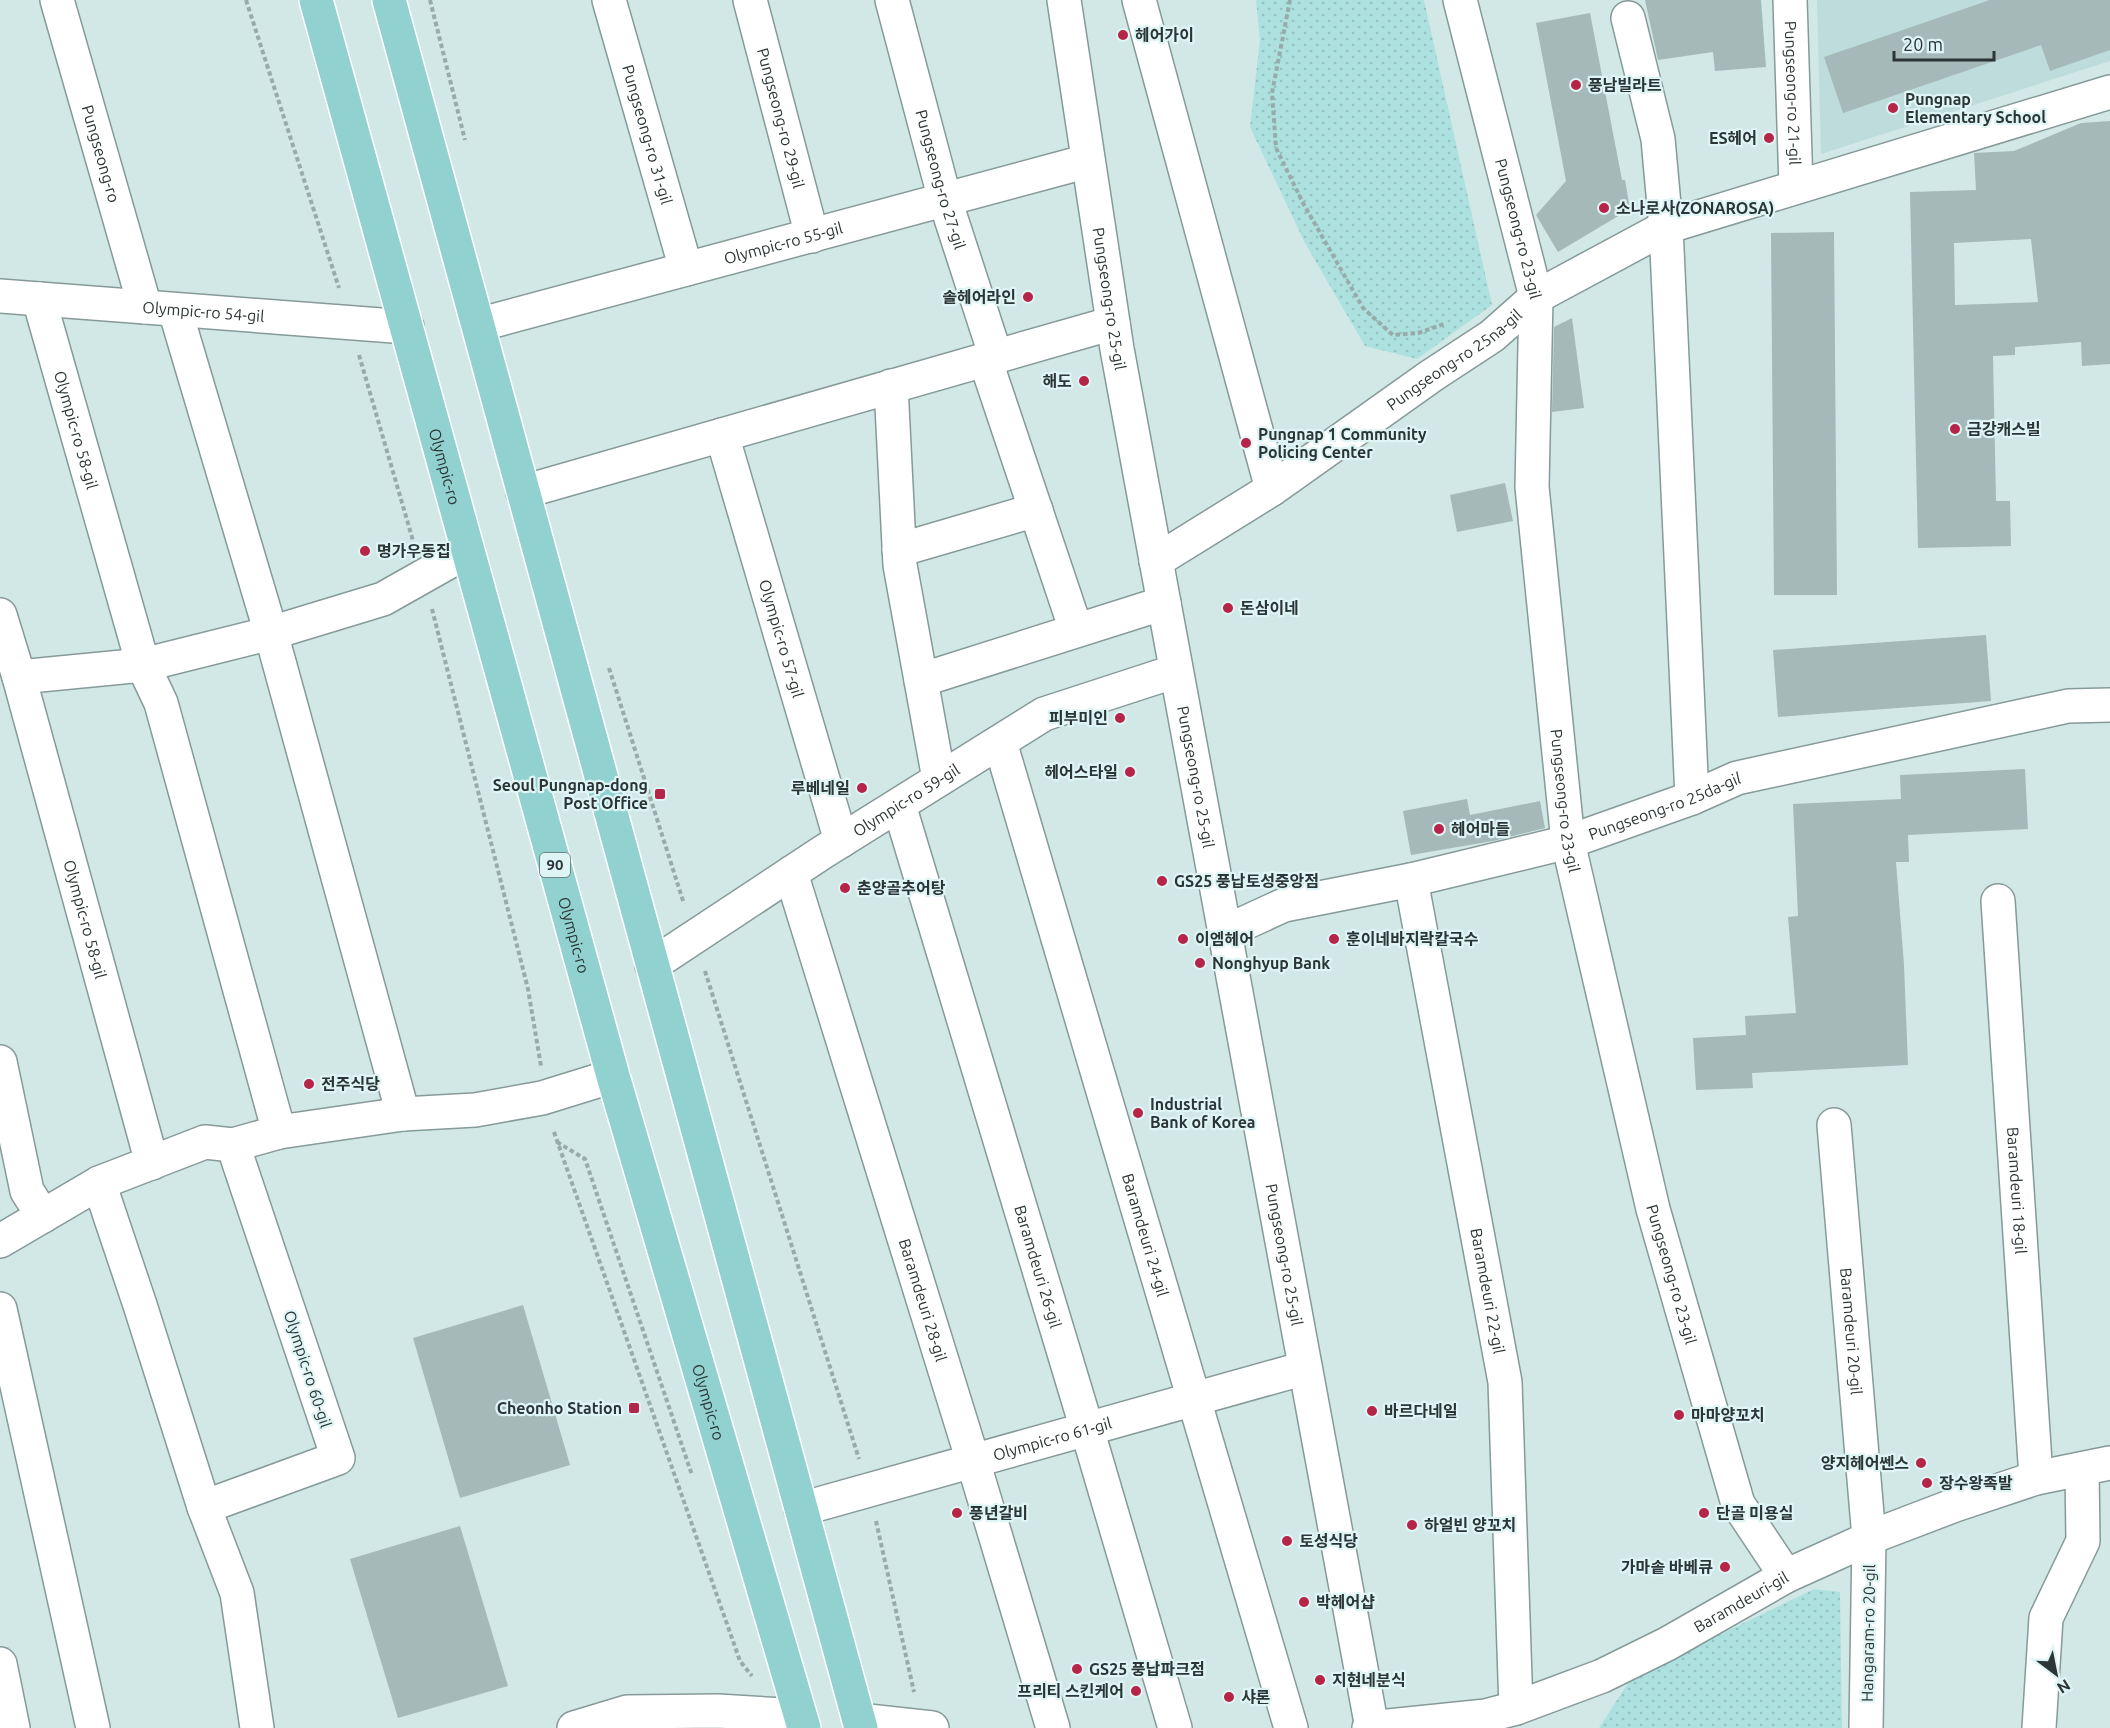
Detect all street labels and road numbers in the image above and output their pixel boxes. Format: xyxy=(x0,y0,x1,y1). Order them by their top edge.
street label: Pungseong-ro 21-gil xyxy=(1782,21,1804,165)
street label: Pungseong-ro 29-gil xyxy=(754,46,808,190)
street label: Pungseong-ro 31-gil xyxy=(619,63,676,206)
street label: Pungseong-ro xyxy=(79,103,124,205)
street label: Pungseong-ro 27-gil xyxy=(912,108,969,252)
street label: Pungseong-ro 23-gil xyxy=(1492,156,1545,301)
street label: Olympic-ro 55-gil xyxy=(722,218,845,268)
street label: Pungseong-ro 25-gil xyxy=(1090,226,1130,371)
street label: Olympic-ro 54-gil xyxy=(142,298,265,325)
street label: Pungseong-ro 25na-gil xyxy=(1383,305,1525,414)
street label: Olympic-ro 58-gil xyxy=(51,369,102,491)
street label: Olympic-ro xyxy=(426,426,464,507)
street label: Olympic-ro 57-gil xyxy=(756,577,807,700)
street label: Pungseong-ro 25-gil xyxy=(1174,704,1218,849)
street label: Pungseong-ro 23-gil xyxy=(1548,728,1584,874)
street label: Olympic-ro 59-gil xyxy=(850,760,963,840)
street label: Pungseong-ro 25da-gil xyxy=(1586,769,1742,843)
road number: 90 xyxy=(540,853,570,877)
street label: Olympic-ro 58-gil xyxy=(60,858,110,981)
street label: Olympic-ro xyxy=(555,895,593,975)
street label: Baramdeuri 18-gil xyxy=(2004,1126,2030,1255)
street label: Baramdeuri 24-gil xyxy=(1119,1171,1172,1299)
street label: Pungseong-ro 25-gil xyxy=(1262,1182,1306,1327)
street label: Pungseong-ro 23-gil xyxy=(1643,1202,1700,1346)
street label: Baramdeuri 26-gil xyxy=(1011,1203,1065,1330)
street label: Baramdeuri 22-gil xyxy=(1467,1227,1509,1355)
street label: Baramdeuri 28-gil xyxy=(896,1236,951,1364)
street label: Baramdeuri 20-gil xyxy=(1837,1267,1866,1396)
street label: Olympic-ro 60-gil xyxy=(281,1308,335,1430)
street label: Olympic-ro xyxy=(689,1362,728,1442)
street label: Olympic-ro 61-gil xyxy=(991,1414,1114,1464)
street label: Hangaram-ro 20-gil xyxy=(1858,1564,1878,1702)
street label: Baramdeuri-gil xyxy=(1691,1568,1791,1636)

